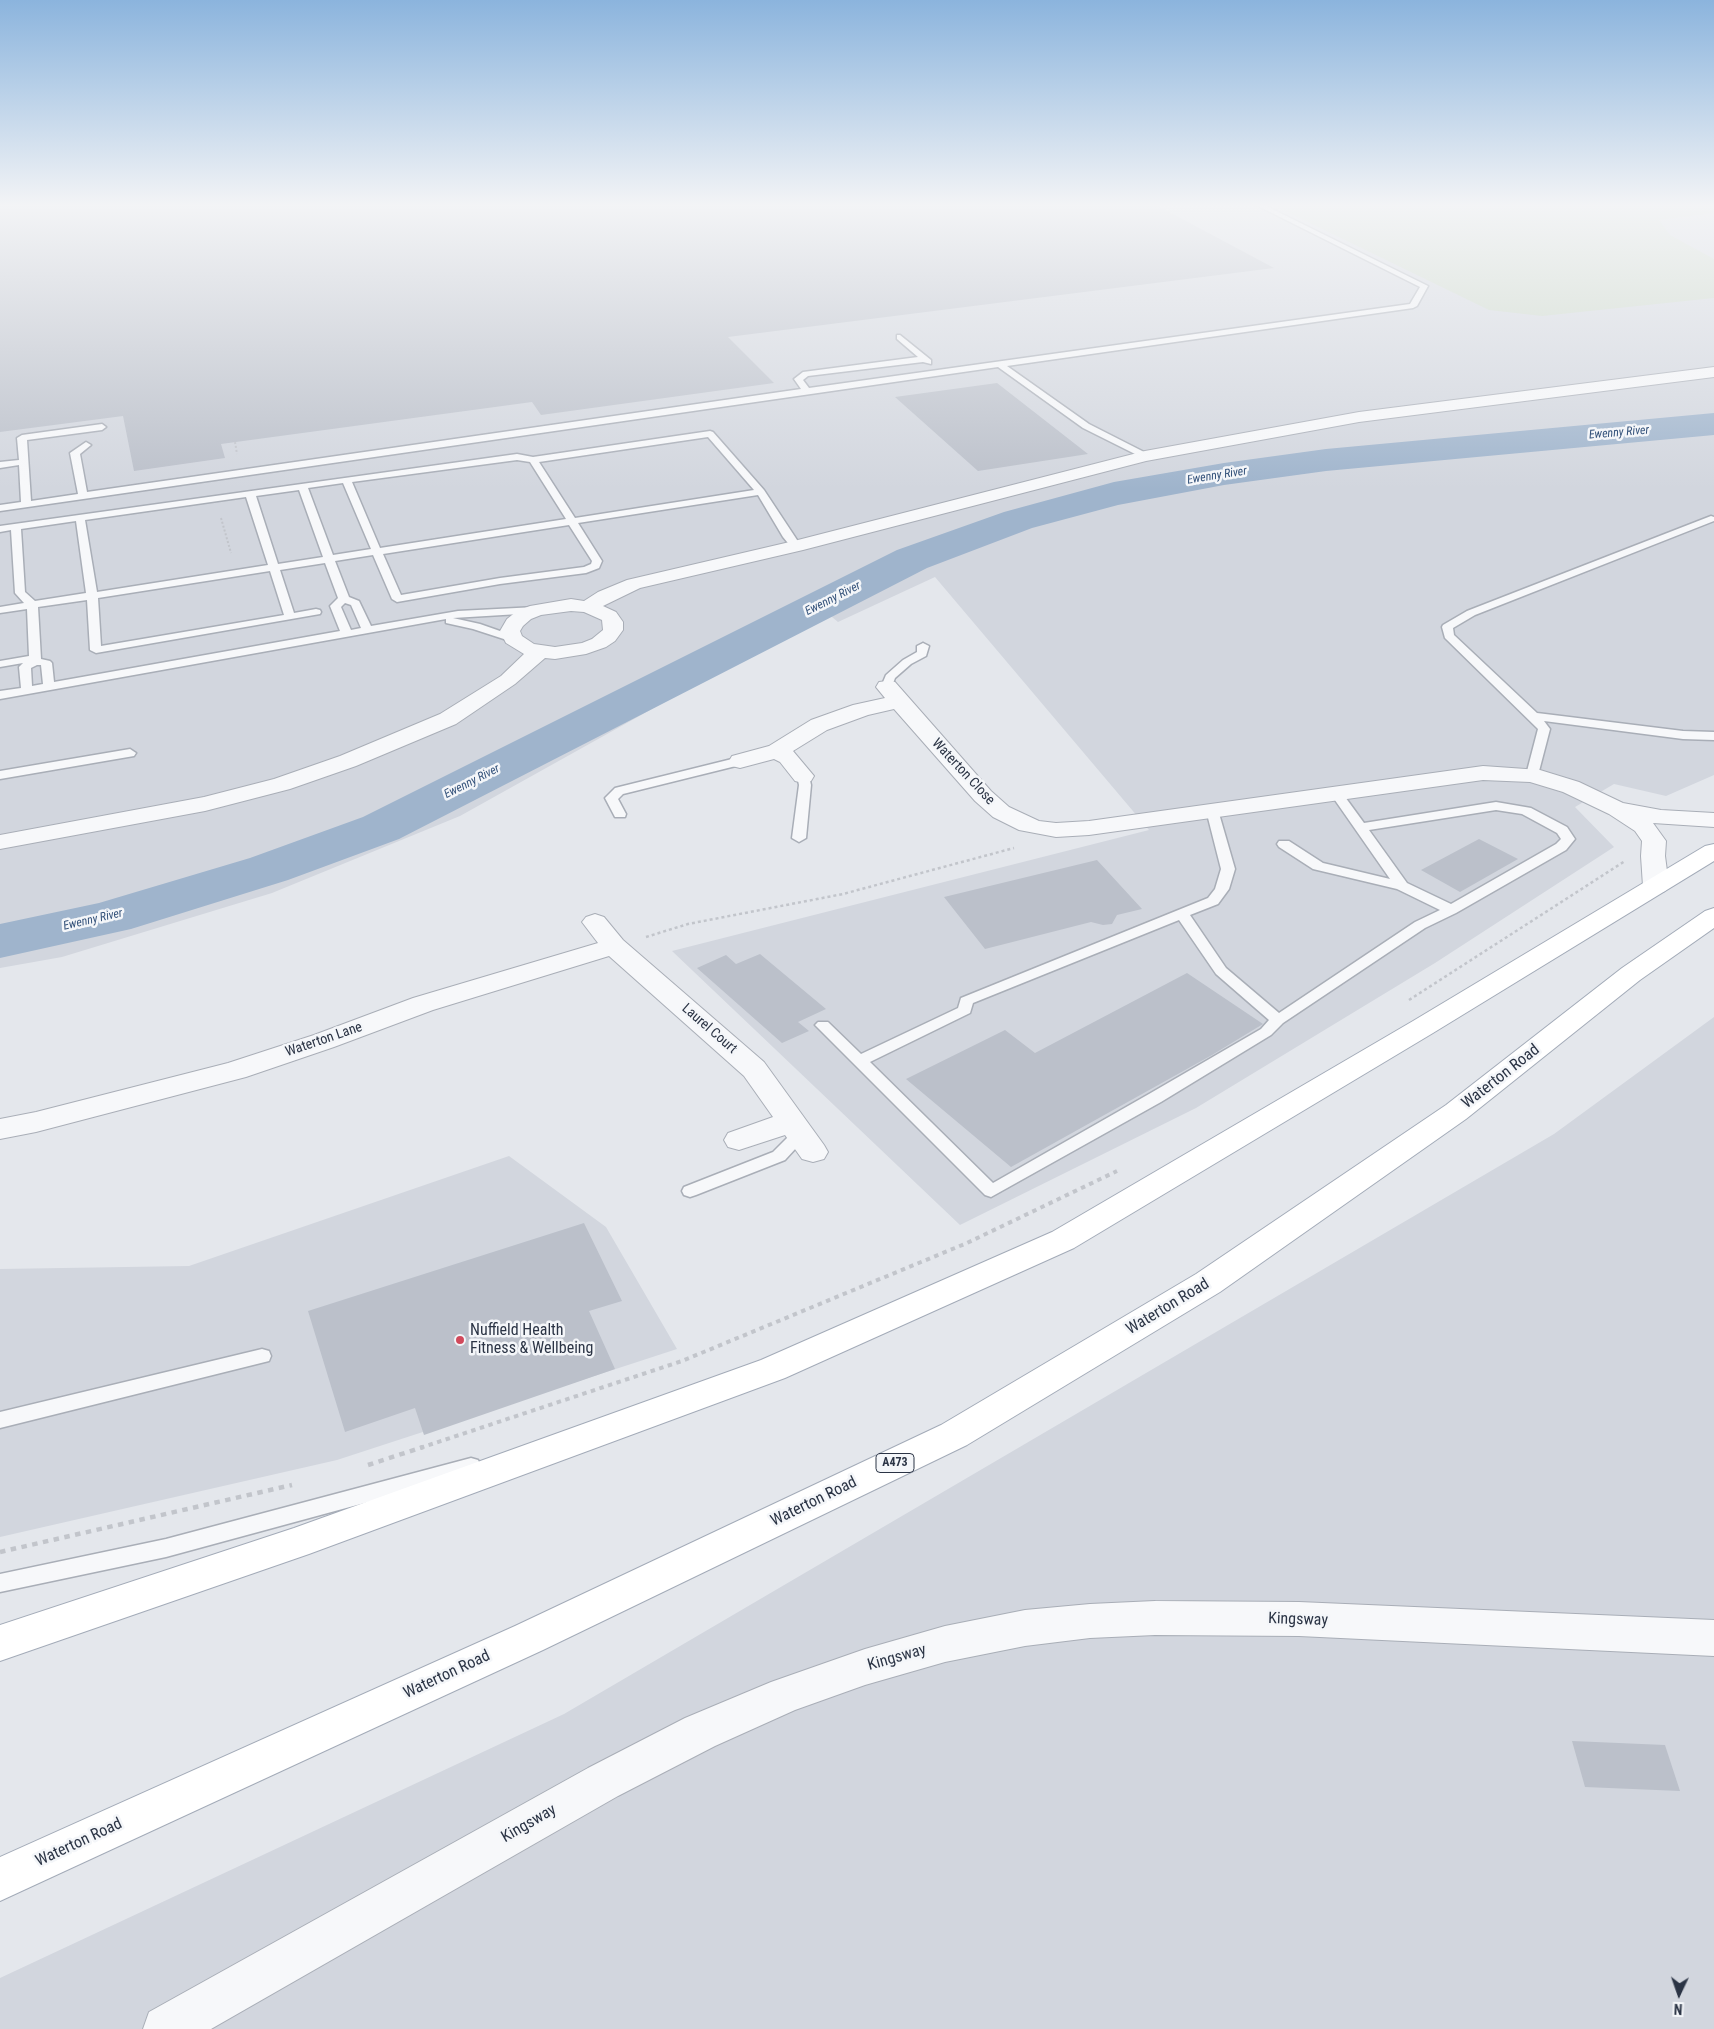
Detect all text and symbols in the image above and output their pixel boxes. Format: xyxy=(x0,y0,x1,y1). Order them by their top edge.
water label: Ewenny River xyxy=(1588,423,1650,443)
water label: Ewenny River xyxy=(1186,464,1248,488)
water label: Ewenny River xyxy=(803,579,863,619)
street label: Waterton Close xyxy=(928,735,998,809)
water label: Ewenny River xyxy=(442,762,502,802)
water label: Ewenny River xyxy=(62,906,124,934)
street label: Laurel Court xyxy=(678,1000,740,1058)
street label: Waterton Lane xyxy=(283,1019,365,1061)
street label: Waterton Road xyxy=(1458,1041,1544,1113)
street label: Waterton Road xyxy=(1123,1275,1213,1339)
place label: Nuffield Health Fitness & Wellbeing xyxy=(470,1321,593,1359)
marker: Nuffield Health Fitness & Wellbeing xyxy=(454,1334,466,1346)
road number: A473 xyxy=(876,1454,914,1472)
street label: Waterton Road xyxy=(768,1473,860,1531)
street label: Kingsway xyxy=(1268,1609,1328,1631)
street label: Kingsway xyxy=(866,1641,928,1675)
street label: Waterton Road xyxy=(401,1647,493,1703)
street label: Kingsway xyxy=(498,1801,560,1847)
street label: Waterton Road xyxy=(33,1815,125,1871)
north arrow xyxy=(1654,1969,1704,2019)
text: N xyxy=(1674,2001,1683,2017)

